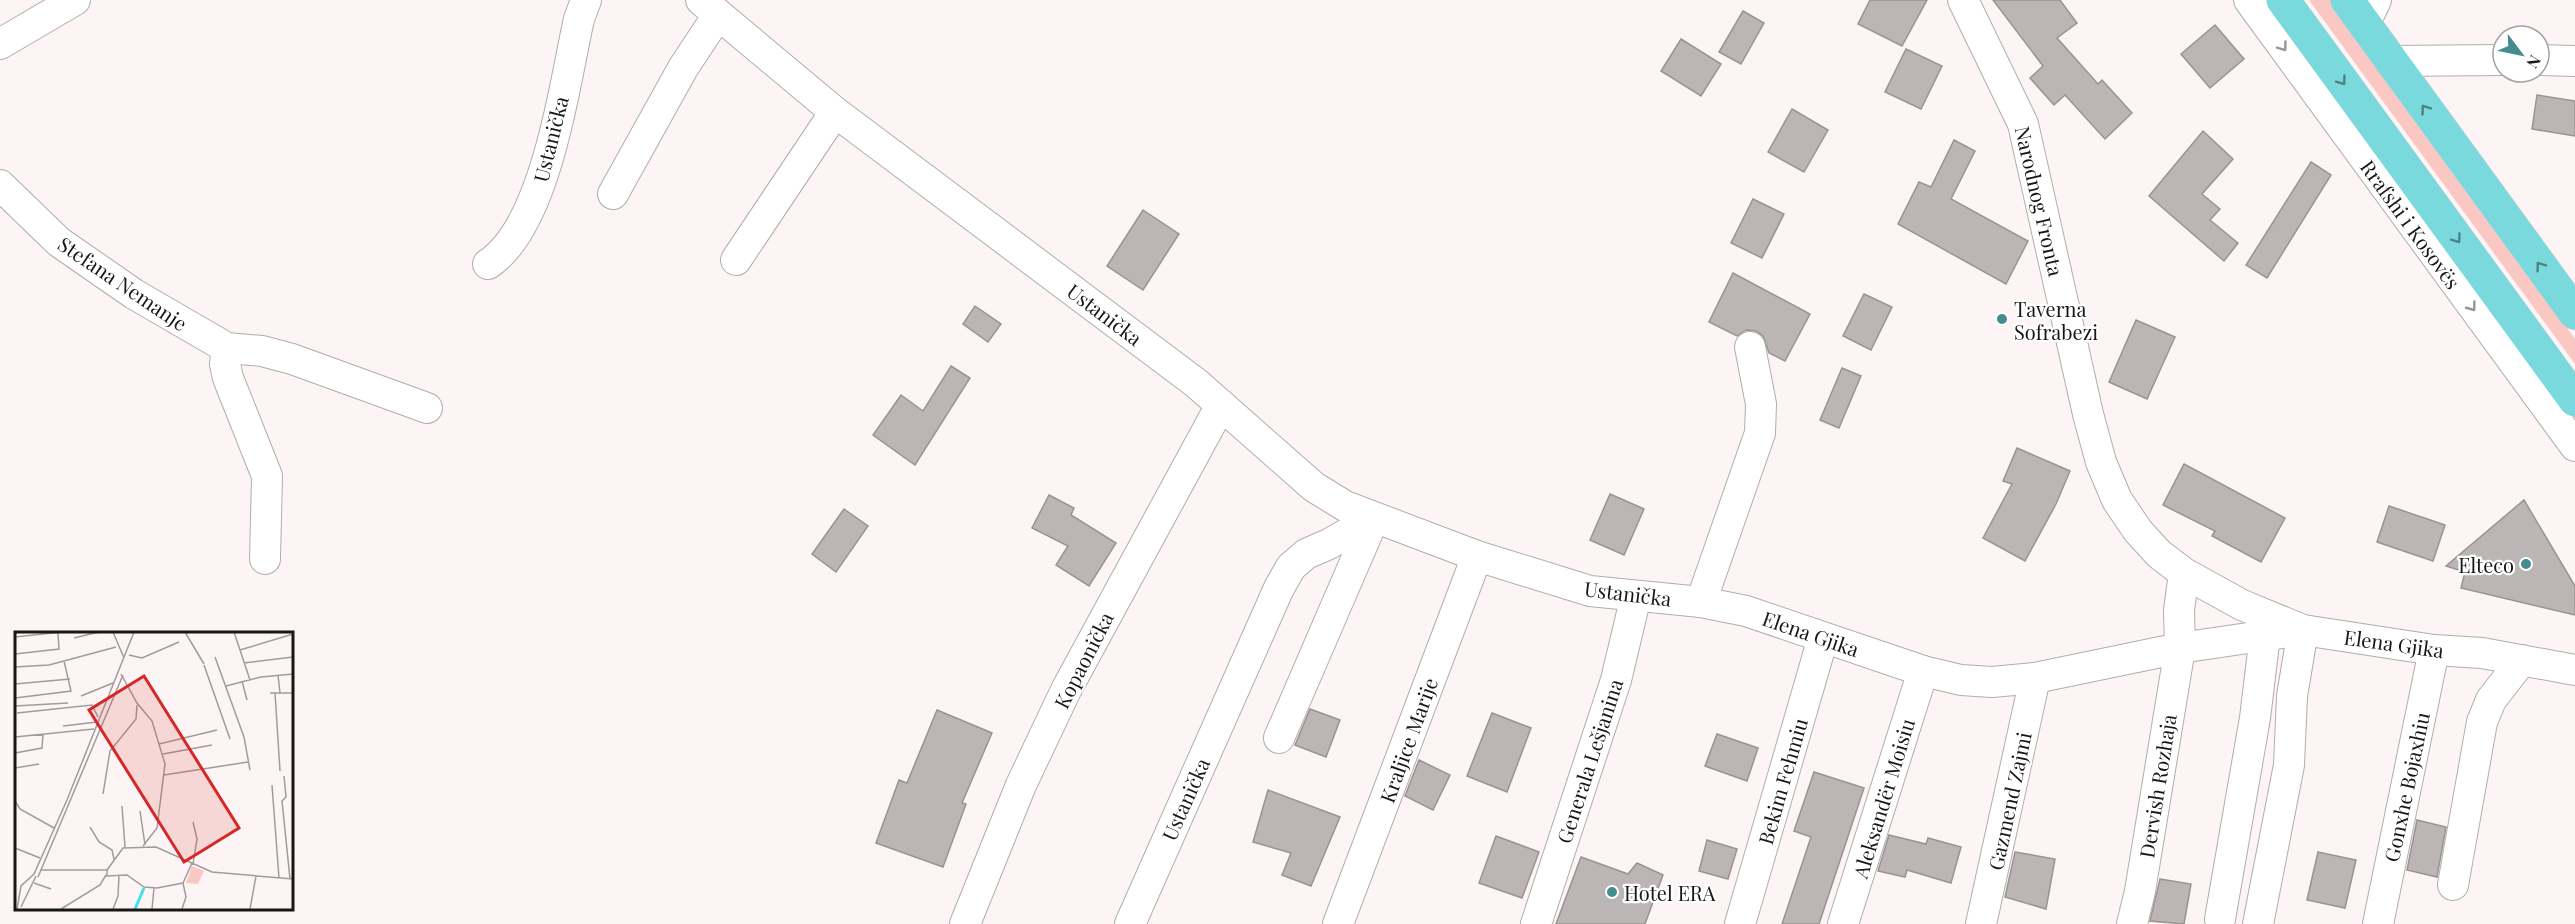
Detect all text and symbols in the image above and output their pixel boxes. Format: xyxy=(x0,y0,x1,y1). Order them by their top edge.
north arrow xyxy=(2491,24,2551,84)
one-way arrow xyxy=(2276,41,2287,52)
text: N xyxy=(2522,52,2546,73)
one-way arrow xyxy=(2335,74,2346,85)
street label: Ustanička xyxy=(526,93,574,185)
one-way arrow xyxy=(2421,104,2432,115)
street label: Narodnog Fronta xyxy=(2010,123,2070,279)
street label: Rrafshi i Kosovës xyxy=(2355,154,2467,294)
street label: Stefana Nemanje xyxy=(53,230,193,336)
one-way arrow xyxy=(2450,232,2461,243)
one-way arrow xyxy=(2537,261,2548,272)
street label: Ustanička xyxy=(1062,277,1148,351)
place label: Taverna Sofrabezi xyxy=(2014,295,2098,345)
one-way arrow xyxy=(2465,300,2476,311)
marker: Taverna Sofrabezi xyxy=(1995,312,2009,326)
place label: Elteco xyxy=(2458,551,2514,578)
marker: Elteco xyxy=(2519,557,2533,571)
street label: Ustanička xyxy=(1583,574,1673,612)
street label: Elena Gjika xyxy=(1759,604,1863,662)
street label: Kopaonička xyxy=(1047,607,1119,713)
street label: Elena Gjika xyxy=(2342,623,2446,663)
inset map xyxy=(15,632,292,909)
street label: Kraljice Marije xyxy=(1373,674,1443,806)
street label: Generala Lešjanina xyxy=(1550,675,1628,847)
street label: Gonxhe Bojaxhiu xyxy=(2377,709,2435,864)
street label: Dervish Rozhaja xyxy=(2132,712,2182,860)
street label: Bekim Fehmiu xyxy=(1751,714,1813,847)
street label: Aleksandër Moisiu xyxy=(1846,715,1920,882)
street label: Gazmend Zajmi xyxy=(1981,729,2037,873)
street label: Ustanička xyxy=(1155,754,1215,844)
place label: Hotel ERA xyxy=(1624,879,1716,906)
marker: Hotel ERA xyxy=(1605,885,1619,899)

